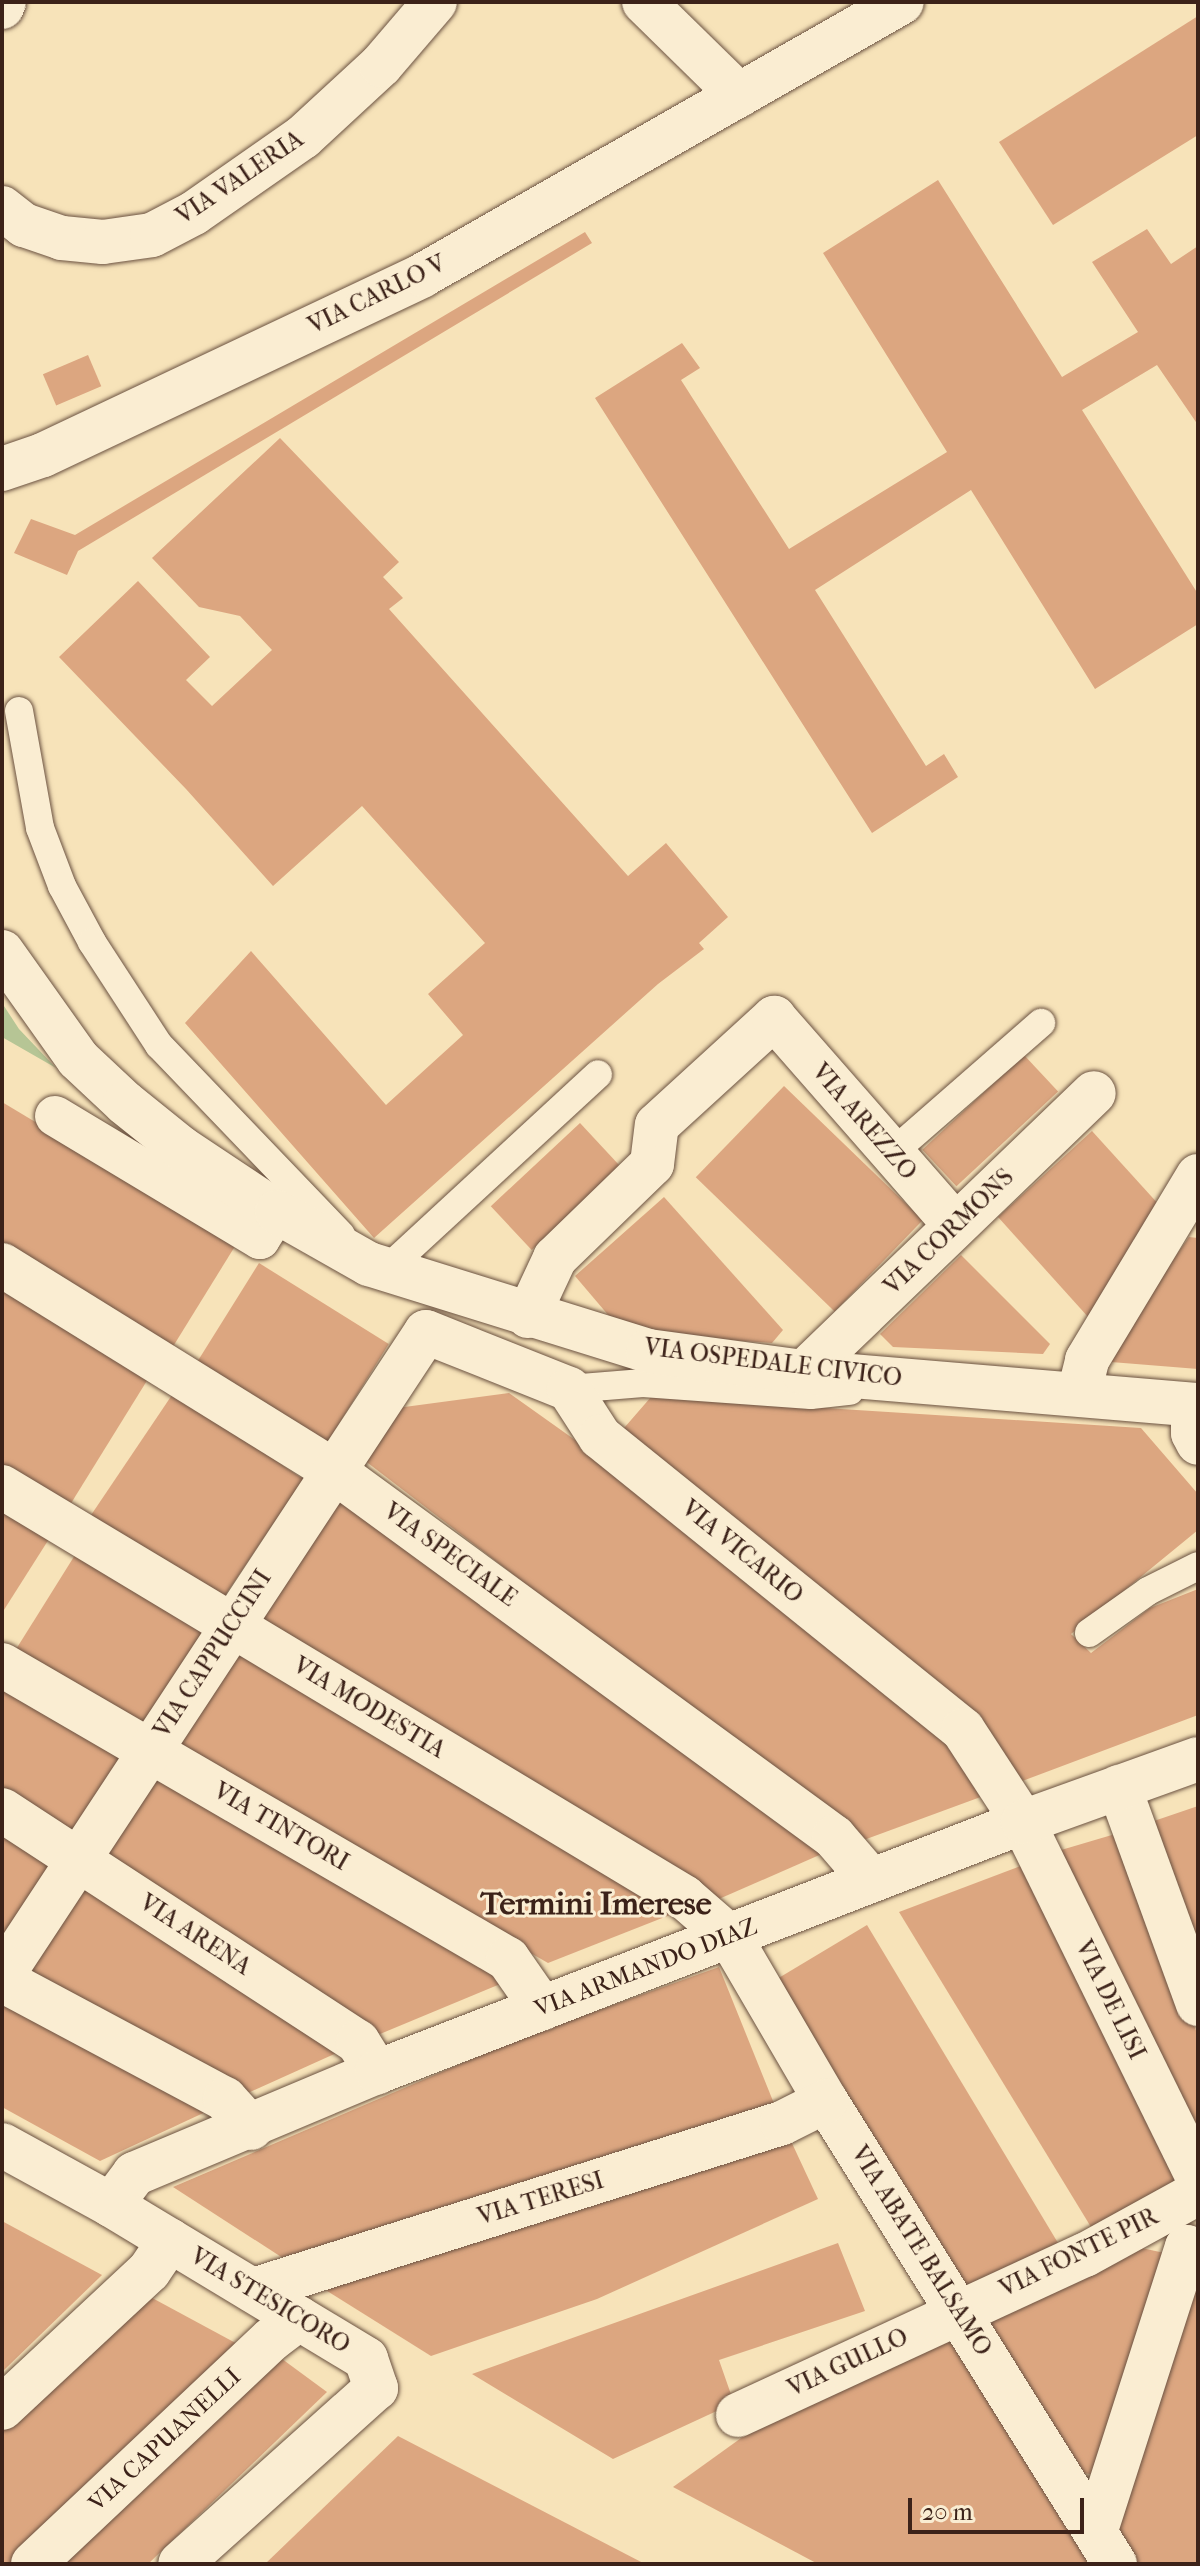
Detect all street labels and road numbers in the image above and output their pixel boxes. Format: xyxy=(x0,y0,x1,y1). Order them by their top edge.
street label: VIA VALERIA xyxy=(171,125,309,231)
street label: VIA CARLO V xyxy=(304,249,450,341)
street label: VIA AREZZO xyxy=(806,1058,922,1186)
street label: VIA CORMONS xyxy=(878,1163,1020,1301)
street label: VIA OSPEDALE CIVICO xyxy=(643,1333,903,1393)
street label: VIA VICARIO xyxy=(676,1494,808,1610)
street label: VIA SPECIALE xyxy=(378,1497,522,1613)
street label: VIA CAPPUCCINI xyxy=(148,1565,278,1743)
street label: VIA MODESTIA xyxy=(288,1651,450,1765)
street label: VIA TINTORI xyxy=(208,1777,354,1877)
street label: VIA ARENA xyxy=(134,1888,256,1982)
street label: VIA ARMANDO DIAZ xyxy=(531,1912,761,2024)
street label: VIA DE LISI xyxy=(1069,1936,1151,2064)
street label: VIA ABATE BALSAMO xyxy=(845,2141,997,2361)
street label: VIA TERESI xyxy=(474,2166,608,2232)
street label: VIA FONTE PIR xyxy=(995,2202,1163,2304)
street label: VIA STESICORO xyxy=(185,2242,355,2360)
street label: VIA GULLO xyxy=(783,2323,913,2403)
street label: VIA CAPUANELLI xyxy=(83,2362,247,2518)

